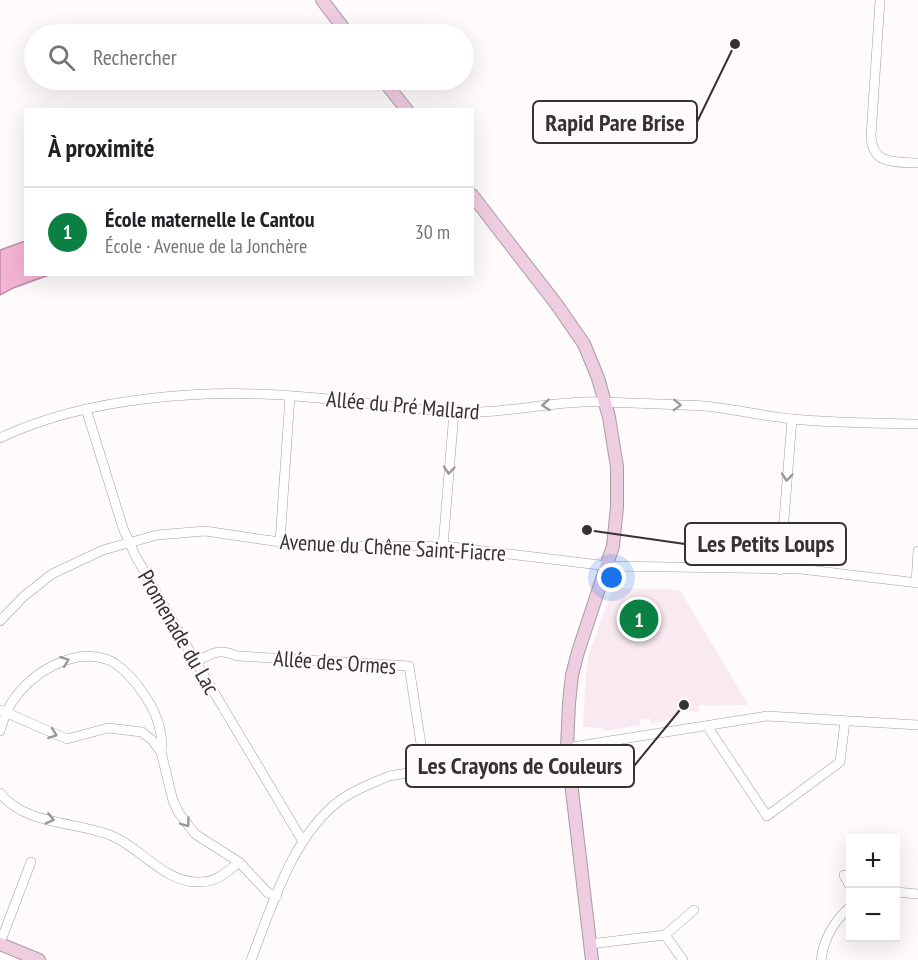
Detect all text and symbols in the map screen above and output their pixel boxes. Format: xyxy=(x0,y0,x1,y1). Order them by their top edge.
search box xyxy=(24,24,474,90)
icon: search xyxy=(45,41,78,74)
text: Rechercher xyxy=(93,43,177,71)
callout: Rapid Pare Brise xyxy=(533,101,697,143)
text: Rapid Pare Brise xyxy=(545,107,685,138)
text: À proximité xyxy=(48,131,155,164)
text: École maternelle le Cantou xyxy=(105,205,315,233)
text: 1 xyxy=(63,219,72,245)
text: 30 m xyxy=(415,219,450,245)
text: École · Avenue de la Jonchère xyxy=(105,233,307,259)
street label: Allée du Pré Mallard xyxy=(325,384,481,426)
one-way arrow xyxy=(541,399,550,412)
one-way arrow xyxy=(673,399,682,412)
one-way arrow xyxy=(443,466,456,475)
one-way arrow xyxy=(781,472,794,481)
callout: Les Petits Loups xyxy=(685,523,846,565)
street label: Avenue du Chêne Saint-Fiacre xyxy=(279,527,507,567)
text: Les Petits Loups xyxy=(698,528,834,559)
your location xyxy=(597,563,626,592)
street label: Promenade du Lac xyxy=(132,565,226,699)
pin: 1 xyxy=(620,596,658,642)
street label: Allée des Ormes xyxy=(273,644,397,680)
one-way arrow xyxy=(58,656,69,668)
one-way arrow xyxy=(48,726,58,739)
callout: Les Crayons de Couleurs xyxy=(406,745,634,787)
text: Les Crayons de Couleurs xyxy=(418,750,622,781)
one-way arrow xyxy=(45,812,55,825)
one-way arrow xyxy=(179,816,190,827)
map controls xyxy=(846,834,900,942)
button: + xyxy=(846,834,900,888)
button: − xyxy=(846,888,900,942)

